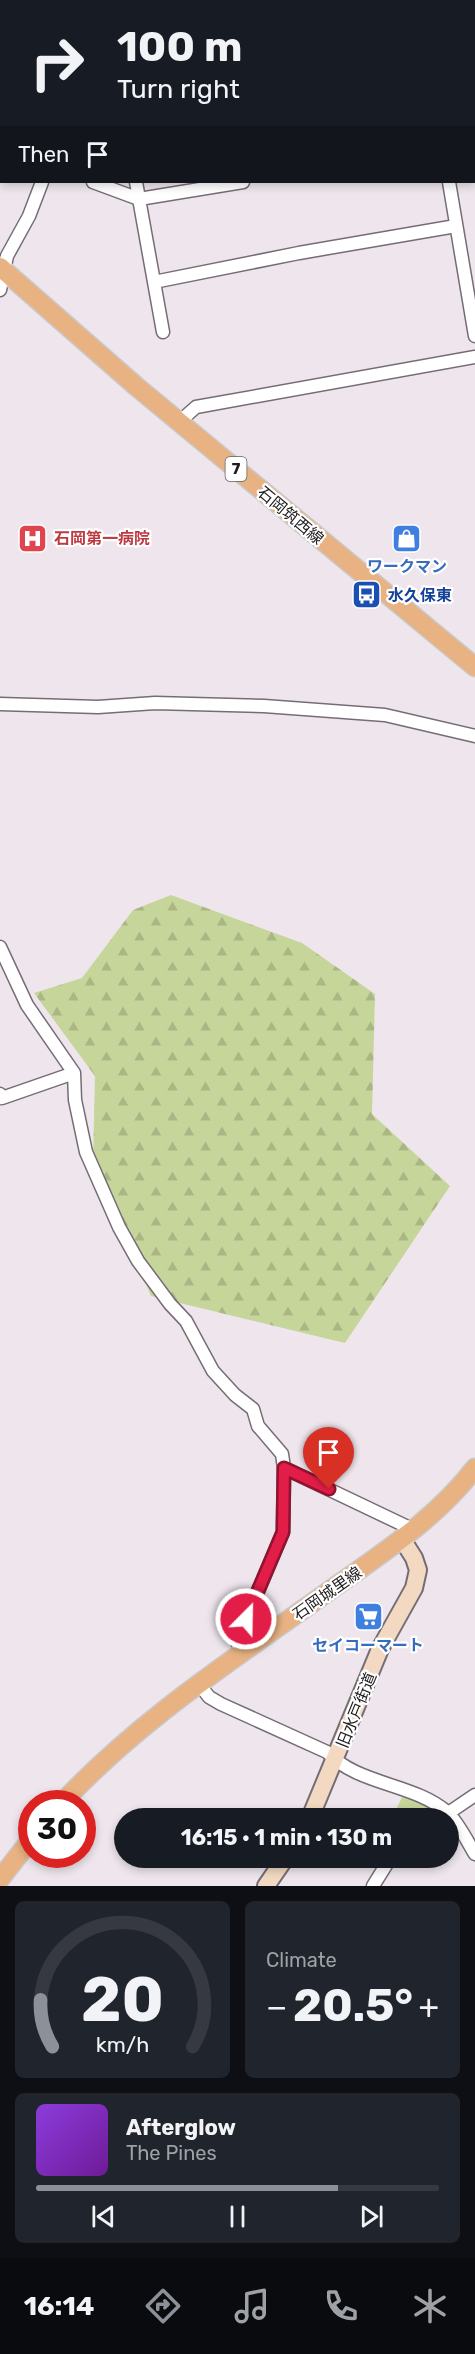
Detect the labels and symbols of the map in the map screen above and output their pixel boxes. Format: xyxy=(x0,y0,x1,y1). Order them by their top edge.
road number: 7 xyxy=(226,457,246,481)
street label: 石岡筑西線 xyxy=(254,482,327,548)
hospital icon: 石岡第一病院 xyxy=(17,522,49,554)
shop icon: ワークマン xyxy=(391,522,423,554)
place label: 石岡第一病院 xyxy=(54,529,150,548)
place label: ワークマン xyxy=(367,557,447,576)
bus stop icon: 水久保東 xyxy=(351,579,383,611)
place label: 水久保東 xyxy=(388,586,452,605)
pin xyxy=(303,1427,354,1489)
street label: 石岡城里線 xyxy=(289,1563,366,1624)
position arrow xyxy=(214,1587,278,1651)
supermarket icon: セイコーマート xyxy=(352,1601,384,1633)
place label: セイコーマート xyxy=(312,1636,424,1655)
street label: 旧水戸街道 xyxy=(333,1670,380,1751)
speed limit sign: 30 xyxy=(18,1790,96,1868)

